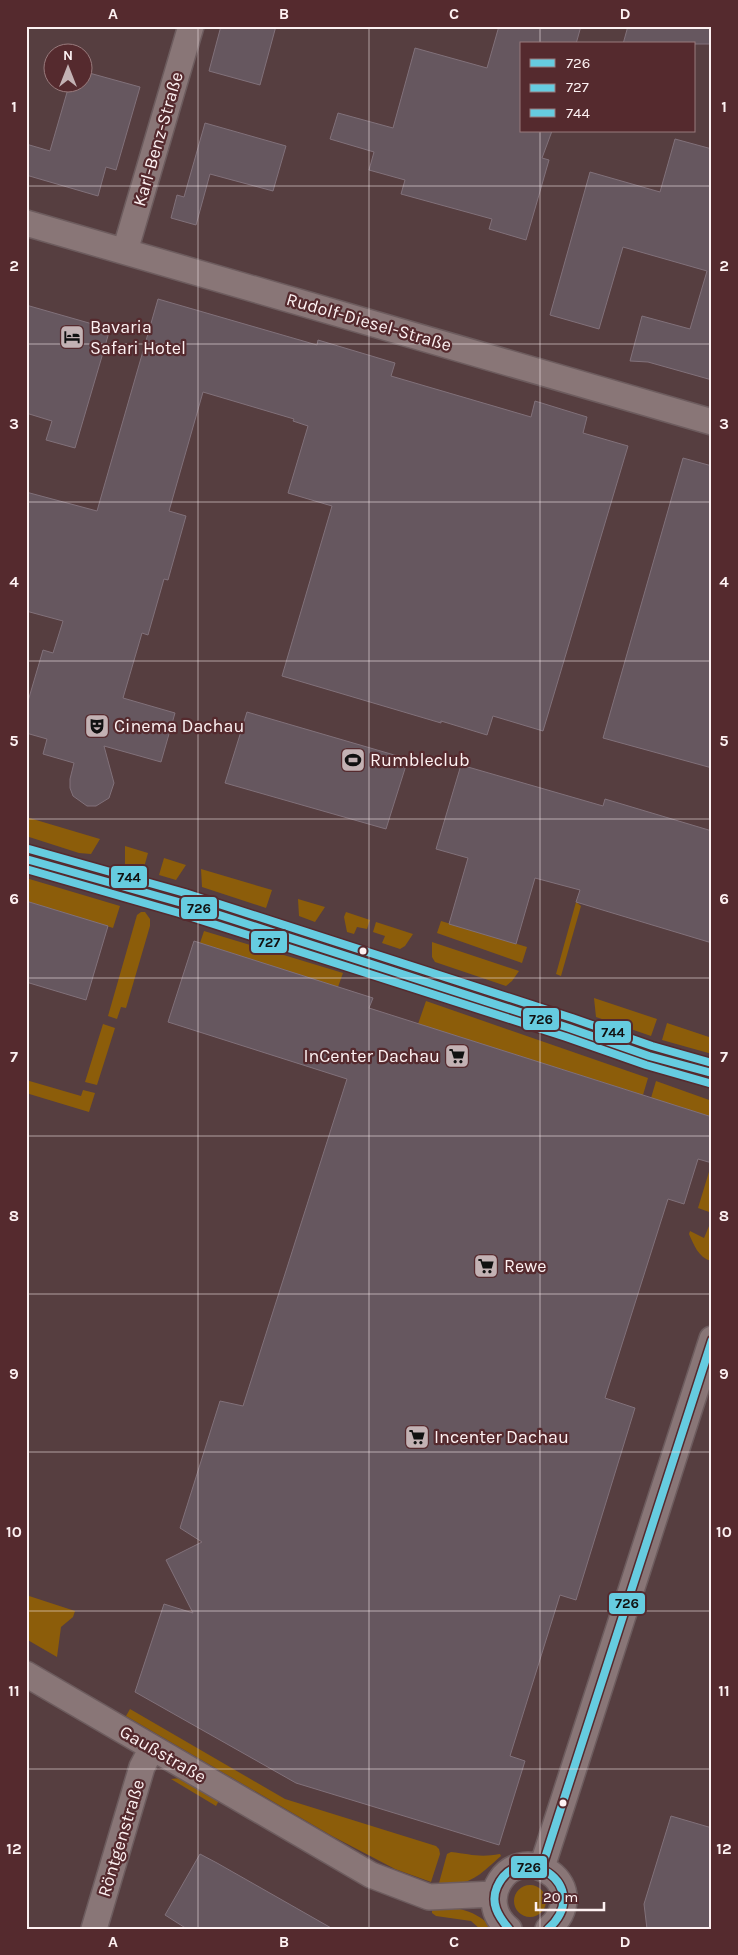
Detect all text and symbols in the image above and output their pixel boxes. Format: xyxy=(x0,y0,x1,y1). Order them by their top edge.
text: A xyxy=(108,4,118,23)
text: B xyxy=(279,4,289,23)
text: C xyxy=(449,4,459,23)
text: D xyxy=(620,4,631,23)
north arrow xyxy=(42,42,92,92)
legend xyxy=(520,42,696,132)
text: N xyxy=(63,47,73,64)
text: 726 xyxy=(566,54,590,72)
street label: Karl-Benz-Straße xyxy=(128,69,188,209)
text: 727 xyxy=(566,78,589,96)
text: 1 xyxy=(11,97,17,116)
text: 1 xyxy=(721,97,727,116)
text: 744 xyxy=(566,104,590,122)
text: 2 xyxy=(9,256,19,275)
text: 2 xyxy=(719,256,729,275)
street label: Rudolf-Diesel-Straße xyxy=(284,288,454,356)
place label: Bavaria Safari Hotel xyxy=(90,316,186,359)
hotel icon: Bavaria Safari Hotel xyxy=(59,324,85,350)
text: 3 xyxy=(9,414,19,433)
text: 3 xyxy=(719,414,729,433)
text: 4 xyxy=(9,572,19,591)
text: 4 xyxy=(719,572,729,591)
theatre icon: Cinema Dachau xyxy=(84,713,110,739)
place label: Cinema Dachau xyxy=(114,715,244,737)
text: 5 xyxy=(9,731,19,750)
text: 5 xyxy=(719,731,729,750)
sports icon: Rumbleclub xyxy=(340,747,366,773)
place label: Rumbleclub xyxy=(370,749,470,771)
line badge: 744 xyxy=(110,865,148,889)
text: 744 xyxy=(117,869,141,886)
text: 6 xyxy=(9,889,19,908)
text: 6 xyxy=(719,889,729,908)
line badge: 726 xyxy=(180,896,218,920)
text: 726 xyxy=(187,900,211,917)
line badge: 727 xyxy=(250,930,288,954)
text: 727 xyxy=(258,934,280,951)
unlabelled marker xyxy=(358,946,368,956)
line badge: 726 xyxy=(522,1007,560,1031)
text: 726 xyxy=(529,1011,553,1028)
line badge: 744 xyxy=(594,1020,632,1044)
text: 744 xyxy=(601,1024,625,1041)
supermarket icon: InCenter Dachau xyxy=(444,1043,470,1069)
place label: InCenter Dachau xyxy=(303,1045,440,1067)
text: 7 xyxy=(10,1047,18,1066)
text: 7 xyxy=(720,1047,728,1066)
text: 8 xyxy=(9,1206,19,1225)
text: 8 xyxy=(719,1206,729,1225)
supermarket icon: Rewe xyxy=(473,1253,499,1279)
place label: Rewe xyxy=(504,1255,547,1277)
text: 9 xyxy=(9,1364,19,1383)
text: 9 xyxy=(719,1364,729,1383)
supermarket icon: Incenter Dachau xyxy=(404,1424,430,1450)
place label: Incenter Dachau xyxy=(434,1426,569,1448)
text: 10 xyxy=(6,1522,22,1541)
text: 10 xyxy=(716,1522,732,1541)
line badge: 726 xyxy=(608,1592,646,1615)
text: 726 xyxy=(615,1595,639,1612)
text: 11 xyxy=(8,1681,20,1700)
text: 11 xyxy=(718,1681,730,1700)
street label: Gaußstraße xyxy=(116,1720,210,1788)
street label: Röntgenstraße xyxy=(93,1777,149,1899)
unlabelled marker xyxy=(558,1798,568,1808)
text: 12 xyxy=(6,1839,22,1858)
text: 12 xyxy=(716,1839,732,1858)
line badge: 726 xyxy=(510,1855,548,1879)
text: 726 xyxy=(517,1859,541,1876)
scale bar xyxy=(536,1880,603,1912)
text: 20 m xyxy=(543,1888,578,1906)
text: A xyxy=(108,1932,118,1951)
text: B xyxy=(279,1932,289,1951)
text: C xyxy=(449,1932,459,1951)
text: D xyxy=(620,1932,631,1951)

